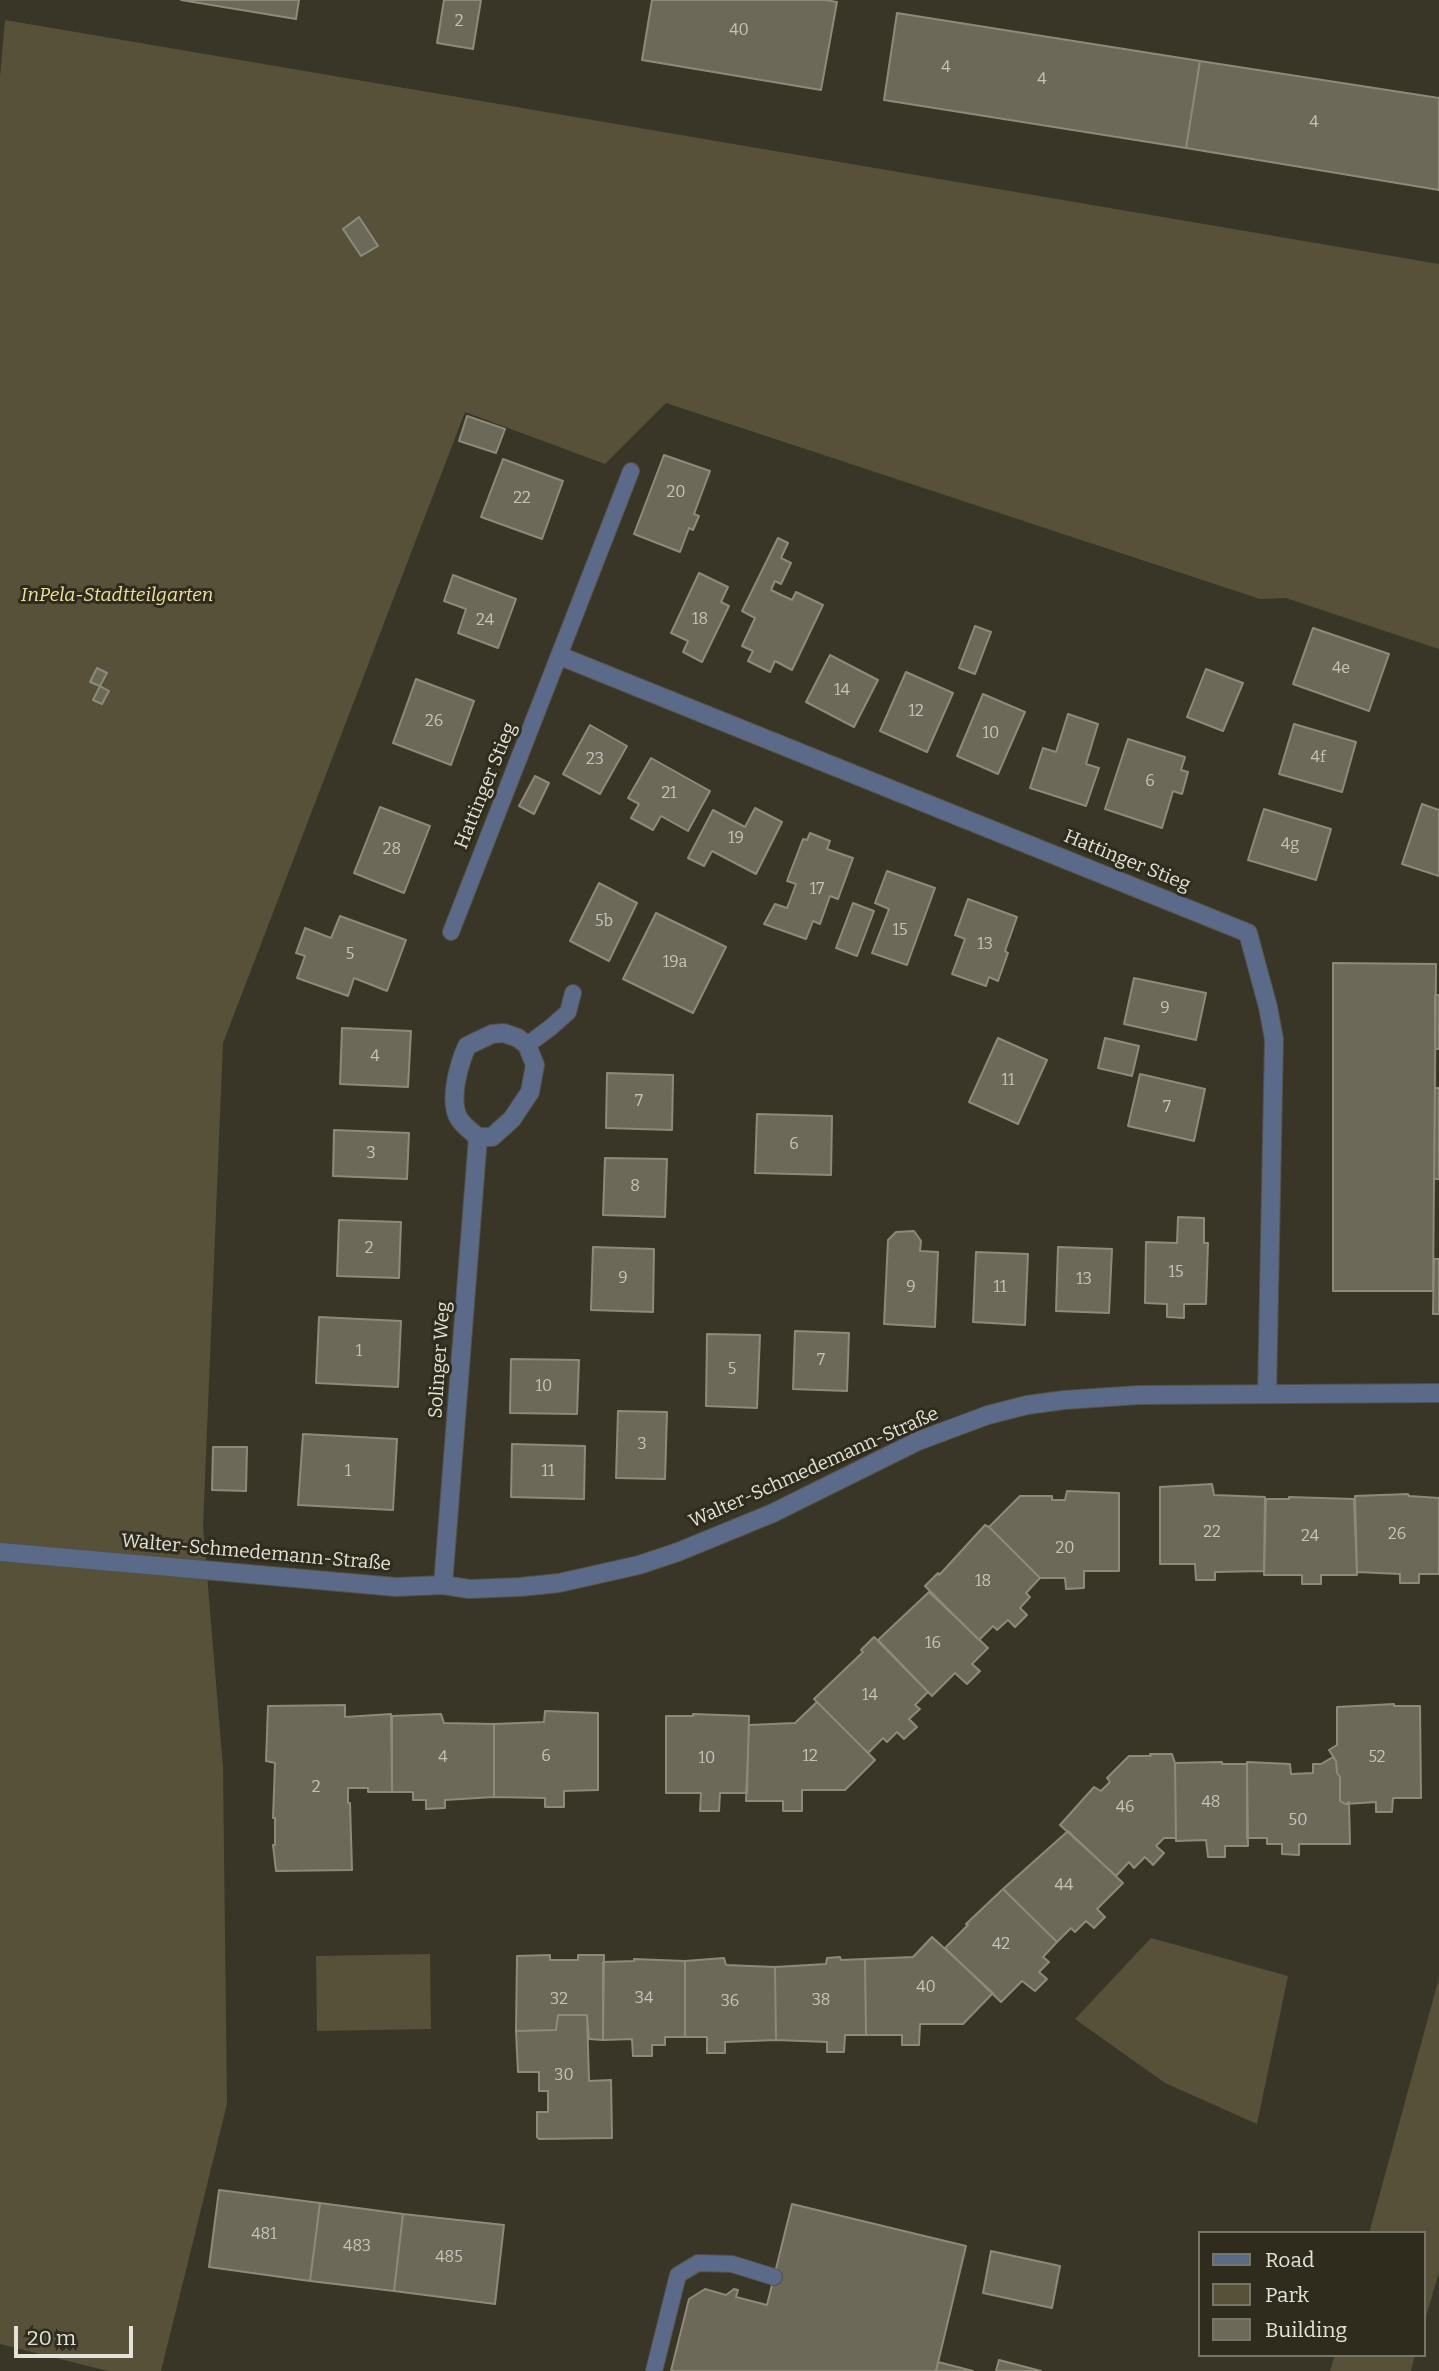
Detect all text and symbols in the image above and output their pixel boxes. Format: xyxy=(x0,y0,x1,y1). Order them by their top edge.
house number: 2 xyxy=(455,12,463,32)
house number: 40 xyxy=(729,21,749,41)
house number: 4 xyxy=(941,58,951,78)
house number: 4 xyxy=(1037,70,1047,90)
house number: 4 xyxy=(1309,113,1319,133)
house number: 20 xyxy=(667,483,685,503)
house number: 22 xyxy=(513,489,531,509)
park label: InPela-Stadtteilgarten xyxy=(21,585,213,607)
house number: 18 xyxy=(692,610,708,630)
house number: 24 xyxy=(476,611,494,631)
house number: 4e xyxy=(1332,659,1350,679)
house number: 14 xyxy=(834,681,850,701)
house number: 12 xyxy=(908,702,924,722)
house number: 26 xyxy=(425,712,443,732)
street label: Hattinger Stieg xyxy=(450,719,522,853)
house number: 10 xyxy=(983,724,999,744)
house number: 4f xyxy=(1311,748,1325,768)
house number: 23 xyxy=(586,750,604,770)
house number: 6 xyxy=(1145,772,1155,792)
house number: 21 xyxy=(661,784,677,804)
street label: Hattinger Stieg xyxy=(1060,825,1194,897)
house number: 19 xyxy=(728,829,744,849)
house number: 4g xyxy=(1281,835,1299,855)
house number: 28 xyxy=(383,840,401,860)
house number: 17 xyxy=(810,880,824,900)
house number: 5b xyxy=(595,912,613,932)
house number: 15 xyxy=(892,921,908,941)
house number: 13 xyxy=(977,935,993,955)
house number: 5 xyxy=(346,945,354,965)
house number: 19a xyxy=(663,953,687,973)
house number: 9 xyxy=(1160,999,1170,1019)
house number: 4 xyxy=(370,1047,380,1067)
house number: 11 xyxy=(1002,1071,1014,1091)
house number: 7 xyxy=(635,1092,643,1112)
house number: 7 xyxy=(1163,1098,1171,1118)
house number: 6 xyxy=(789,1135,799,1155)
house number: 3 xyxy=(366,1144,376,1164)
house number: 8 xyxy=(630,1177,640,1197)
house number: 2 xyxy=(365,1239,373,1259)
house number: 15 xyxy=(1168,1263,1184,1283)
house number: 9 xyxy=(618,1269,628,1289)
house number: 13 xyxy=(1076,1270,1092,1290)
house number: 9 xyxy=(906,1278,916,1298)
house number: 11 xyxy=(994,1278,1006,1298)
street label: Solinger Weg xyxy=(425,1301,455,1419)
house number: 1 xyxy=(356,1342,362,1362)
house number: 7 xyxy=(817,1351,825,1371)
house number: 5 xyxy=(728,1360,736,1380)
house number: 10 xyxy=(536,1377,552,1397)
street label: Walter-Schmedemann-Straße xyxy=(686,1403,942,1533)
house number: 3 xyxy=(637,1435,647,1455)
house number: 1 xyxy=(345,1462,351,1482)
house number: 11 xyxy=(542,1462,554,1482)
house number: 22 xyxy=(1203,1523,1221,1543)
house number: 26 xyxy=(1388,1525,1406,1545)
house number: 24 xyxy=(1301,1527,1319,1547)
street label: Walter-Schmedemann-Straße xyxy=(120,1530,392,1576)
house number: 20 xyxy=(1056,1539,1074,1559)
house number: 18 xyxy=(975,1572,991,1592)
house number: 16 xyxy=(925,1634,941,1654)
house number: 14 xyxy=(862,1686,878,1706)
house number: 6 xyxy=(541,1747,551,1767)
house number: 12 xyxy=(802,1747,818,1767)
house number: 4 xyxy=(438,1748,448,1768)
house number: 52 xyxy=(1369,1748,1385,1768)
house number: 10 xyxy=(699,1749,715,1769)
house number: 2 xyxy=(312,1778,320,1798)
house number: 48 xyxy=(1202,1793,1220,1813)
house number: 46 xyxy=(1116,1798,1134,1818)
house number: 50 xyxy=(1289,1811,1307,1831)
house number: 44 xyxy=(1055,1876,1073,1896)
house number: 42 xyxy=(992,1935,1010,1955)
house number: 40 xyxy=(916,1978,936,1998)
house number: 34 xyxy=(635,1989,653,2009)
house number: 32 xyxy=(550,1990,568,2010)
house number: 38 xyxy=(812,1991,830,2011)
house number: 36 xyxy=(721,1992,739,2012)
house number: 30 xyxy=(554,2066,574,2086)
house number: 481 xyxy=(251,2225,277,2245)
legend xyxy=(1198,2231,1425,2357)
house number: 483 xyxy=(343,2237,371,2257)
text: Road xyxy=(1265,2247,1314,2273)
house number: 485 xyxy=(435,2248,463,2268)
text: Park xyxy=(1265,2282,1309,2308)
scale bar xyxy=(18,2312,136,2356)
text: Building xyxy=(1265,2317,1347,2343)
text: 20 m xyxy=(27,2325,76,2351)

